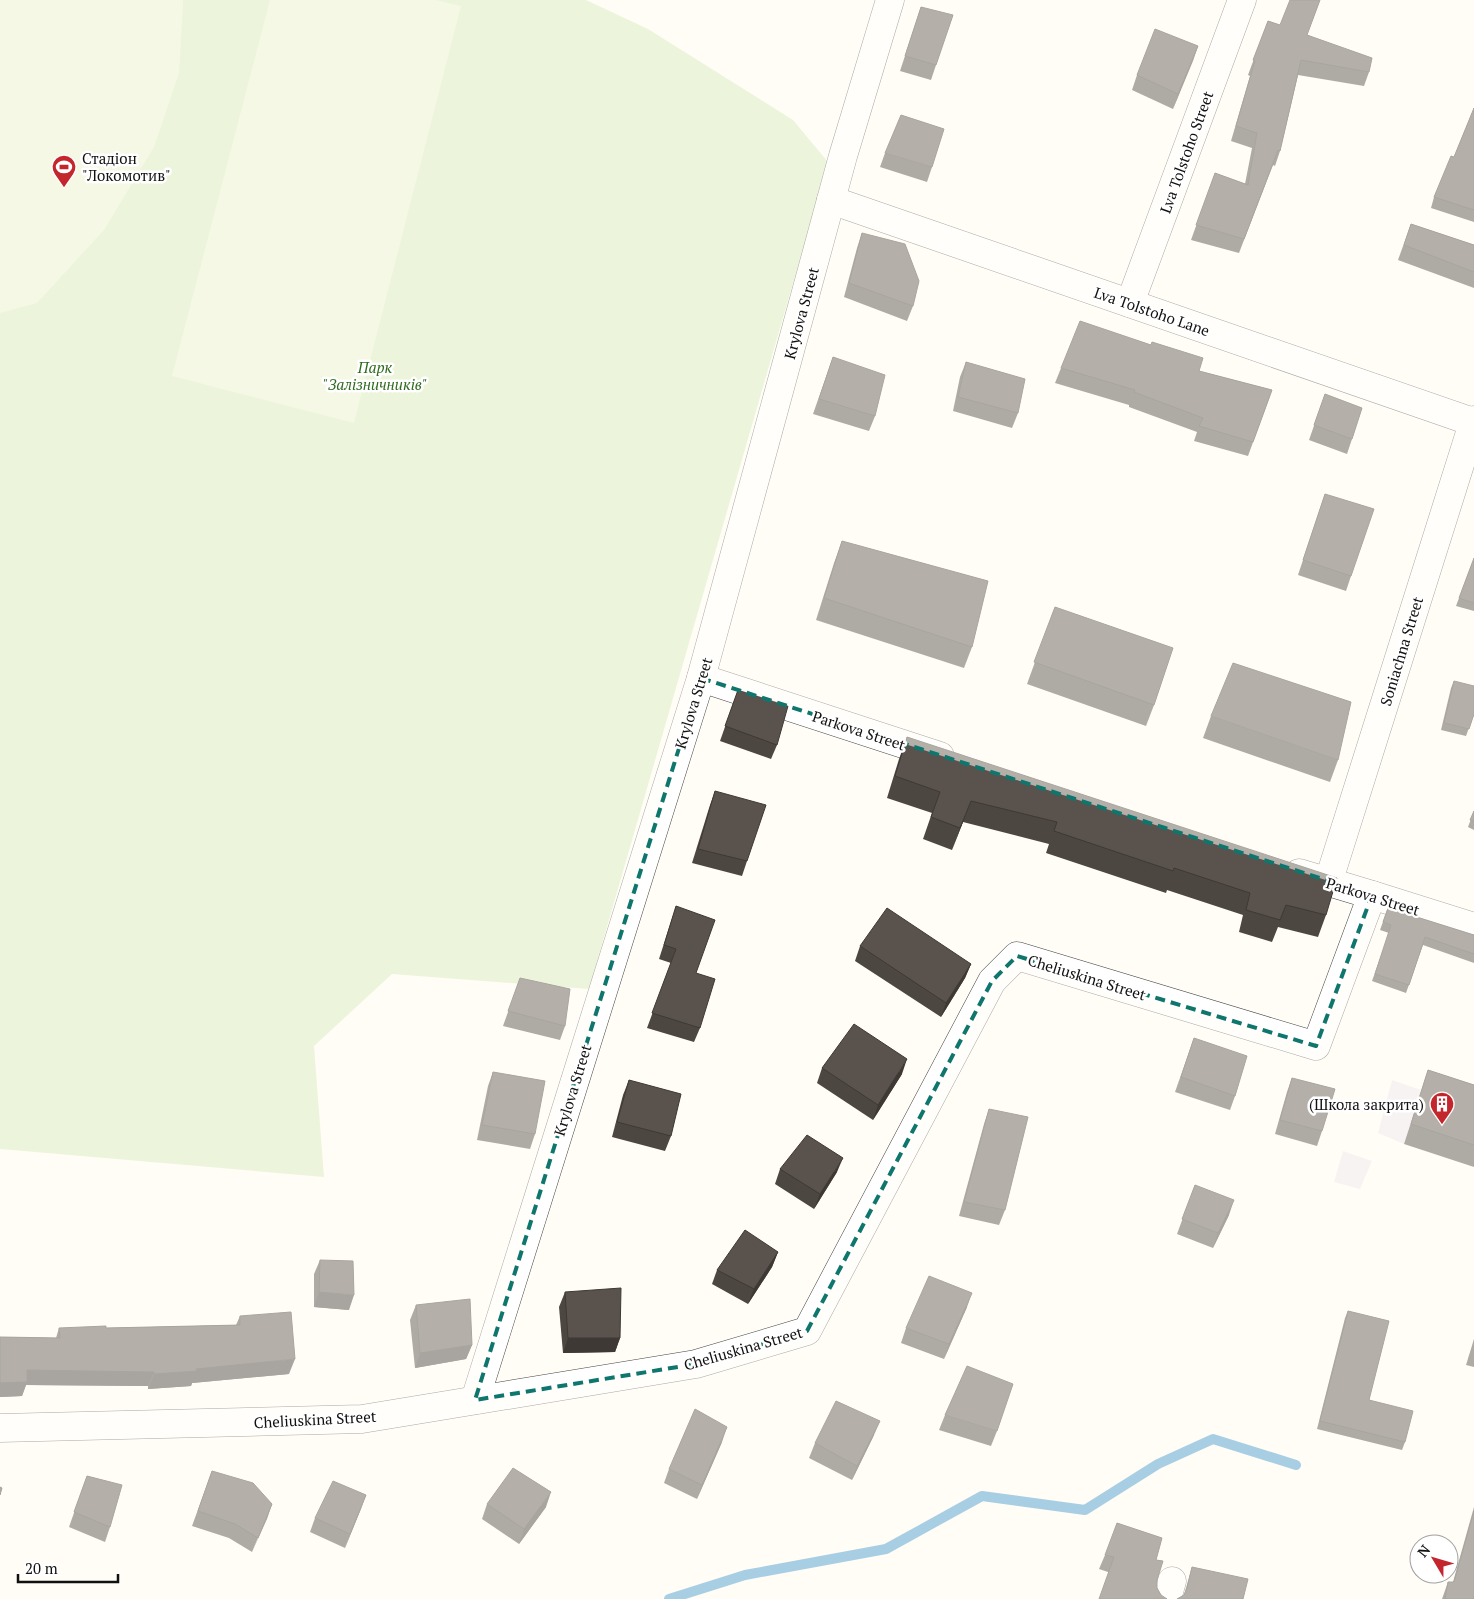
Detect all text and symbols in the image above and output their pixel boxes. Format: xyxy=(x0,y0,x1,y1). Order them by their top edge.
street label: Lva Tolstoho Street xyxy=(1155,88,1218,216)
place label: Стадіон "Локомотив" xyxy=(82,148,171,185)
sports icon: Стадіон "Локомотив" xyxy=(51,154,77,188)
street label: Krylova Street xyxy=(779,264,823,361)
street label: Lva Tolstoho Lane xyxy=(1092,282,1212,340)
park label: Парк "Залізничників" xyxy=(323,357,427,394)
street label: Soniachna Street xyxy=(1375,593,1427,708)
street label: Krylova Street xyxy=(670,654,717,751)
street label: Parkova Street xyxy=(810,706,908,755)
street label: Parkova Street xyxy=(1324,872,1423,920)
street label: Cheliuskina Street xyxy=(1025,950,1149,1005)
street label: Krylova Street xyxy=(549,1041,596,1138)
building icon: (Школа закрита) xyxy=(1429,1091,1455,1125)
place label: (Школа закрита) xyxy=(1309,1094,1424,1114)
street label: Cheliuskina Street xyxy=(681,1321,805,1375)
street label: Cheliuskina Street xyxy=(253,1406,377,1432)
north arrow xyxy=(1409,1534,1459,1584)
text: N xyxy=(1413,1540,1434,1561)
scale bar xyxy=(18,1552,118,1584)
text: 20 m xyxy=(25,1558,58,1578)

